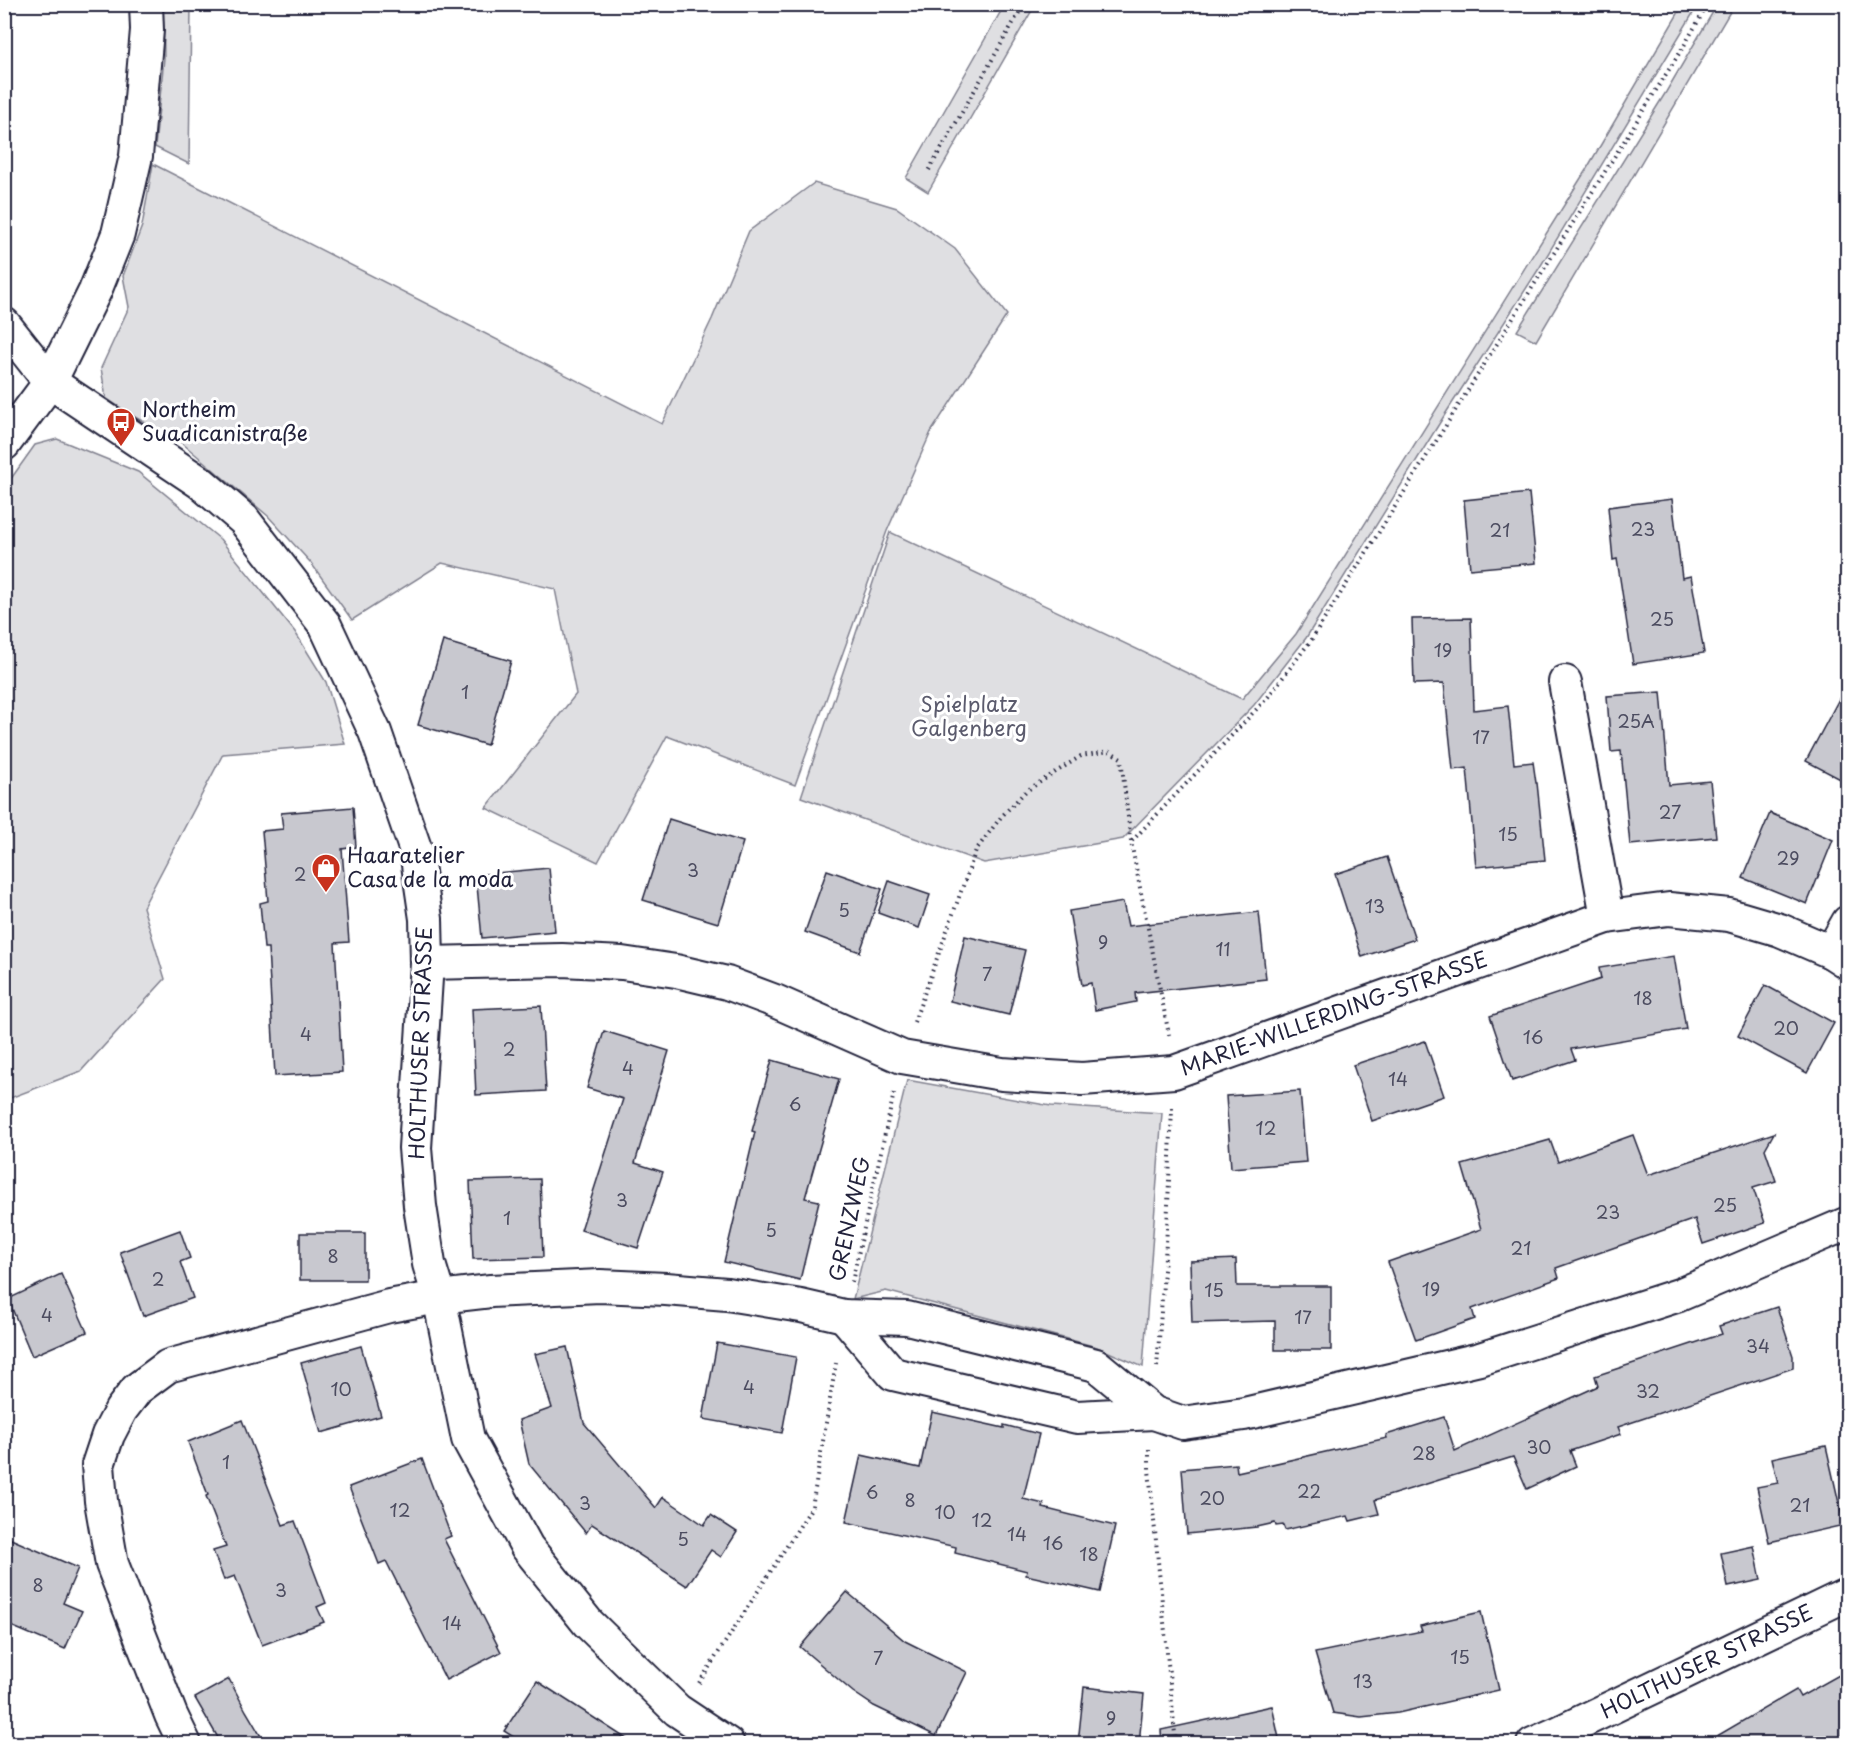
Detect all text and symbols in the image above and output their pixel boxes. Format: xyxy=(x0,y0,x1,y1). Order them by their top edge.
place label: Northeim Suadicanistraße xyxy=(142,392,308,448)
bus stop icon: Northeim Suadicanistraße xyxy=(105,406,137,448)
house number: 23 xyxy=(1631,515,1655,542)
house number: 21 xyxy=(1490,516,1510,543)
house number: 25 xyxy=(1650,605,1674,632)
house number: 19 xyxy=(1434,636,1452,663)
house number: 1 xyxy=(461,678,469,705)
park label: Spielplatz Galgenberg xyxy=(911,687,1027,743)
house number: 25A xyxy=(1617,707,1655,734)
house number: 17 xyxy=(1472,723,1490,750)
house number: 27 xyxy=(1659,798,1681,825)
house number: 15 xyxy=(1498,820,1518,847)
place label: Haaratelier Casa de la moda xyxy=(347,838,514,894)
house number: 29 xyxy=(1777,844,1799,871)
shop icon: Haaratelier Casa de la moda xyxy=(310,852,342,894)
house number: 3 xyxy=(687,856,699,883)
house number: 2 xyxy=(294,860,306,887)
house number: 13 xyxy=(1365,892,1385,919)
house number: 5 xyxy=(838,896,850,923)
street label: HOLTHUSER STRASSE xyxy=(399,926,439,1160)
house number: 9 xyxy=(1098,928,1108,955)
house number: 11 xyxy=(1215,935,1231,962)
street label: MARIE-WILLERDING-STRASSE xyxy=(1175,942,1491,1083)
house number: 7 xyxy=(982,960,992,987)
house number: 18 xyxy=(1633,984,1653,1011)
house number: 20 xyxy=(1773,1014,1799,1041)
house number: 4 xyxy=(300,1020,312,1047)
house number: 16 xyxy=(1523,1023,1543,1050)
house number: 2 xyxy=(503,1035,515,1062)
house number: 4 xyxy=(622,1054,634,1081)
house number: 14 xyxy=(1388,1065,1408,1092)
house number: 6 xyxy=(789,1090,801,1117)
house number: 12 xyxy=(1256,1114,1276,1141)
street label: GRENZWEG xyxy=(819,1153,877,1284)
house number: 3 xyxy=(616,1186,628,1213)
house number: 25 xyxy=(1713,1191,1737,1218)
house number: 23 xyxy=(1596,1198,1620,1225)
house number: 1 xyxy=(503,1204,511,1231)
house number: 5 xyxy=(765,1216,777,1243)
house number: 21 xyxy=(1511,1234,1531,1261)
house number: 8 xyxy=(327,1242,339,1269)
house number: 2 xyxy=(152,1265,164,1292)
house number: 19 xyxy=(1422,1275,1440,1302)
house number: 15 xyxy=(1204,1276,1224,1303)
house number: 4 xyxy=(41,1301,53,1328)
house number: 17 xyxy=(1294,1303,1312,1330)
house number: 34 xyxy=(1746,1332,1770,1359)
house number: 4 xyxy=(743,1373,755,1400)
house number: 10 xyxy=(330,1375,352,1402)
house number: 32 xyxy=(1636,1377,1660,1404)
house number: 30 xyxy=(1526,1433,1552,1460)
house number: 28 xyxy=(1412,1439,1436,1466)
house number: 1 xyxy=(222,1448,230,1475)
house number: 22 xyxy=(1297,1477,1321,1504)
house number: 6 xyxy=(866,1478,878,1505)
house number: 20 xyxy=(1199,1484,1225,1511)
house number: 8 xyxy=(904,1486,916,1513)
house number: 3 xyxy=(579,1489,591,1516)
house number: 21 xyxy=(1790,1491,1810,1518)
house number: 12 xyxy=(390,1496,410,1523)
house number: 10 xyxy=(934,1498,956,1525)
house number: 12 xyxy=(972,1506,992,1533)
house number: 14 xyxy=(1007,1520,1027,1547)
house number: 5 xyxy=(677,1525,689,1552)
house number: 16 xyxy=(1043,1529,1063,1556)
house number: 18 xyxy=(1079,1540,1099,1567)
house number: 8 xyxy=(32,1571,44,1598)
house number: 3 xyxy=(275,1576,287,1603)
street label: HOLTHUSER STRASSE xyxy=(1594,1595,1818,1726)
house number: 14 xyxy=(442,1609,462,1636)
house number: 15 xyxy=(1450,1643,1470,1670)
house number: 7 xyxy=(873,1644,883,1671)
house number: 13 xyxy=(1353,1667,1373,1694)
house number: 9 xyxy=(1106,1704,1116,1731)

